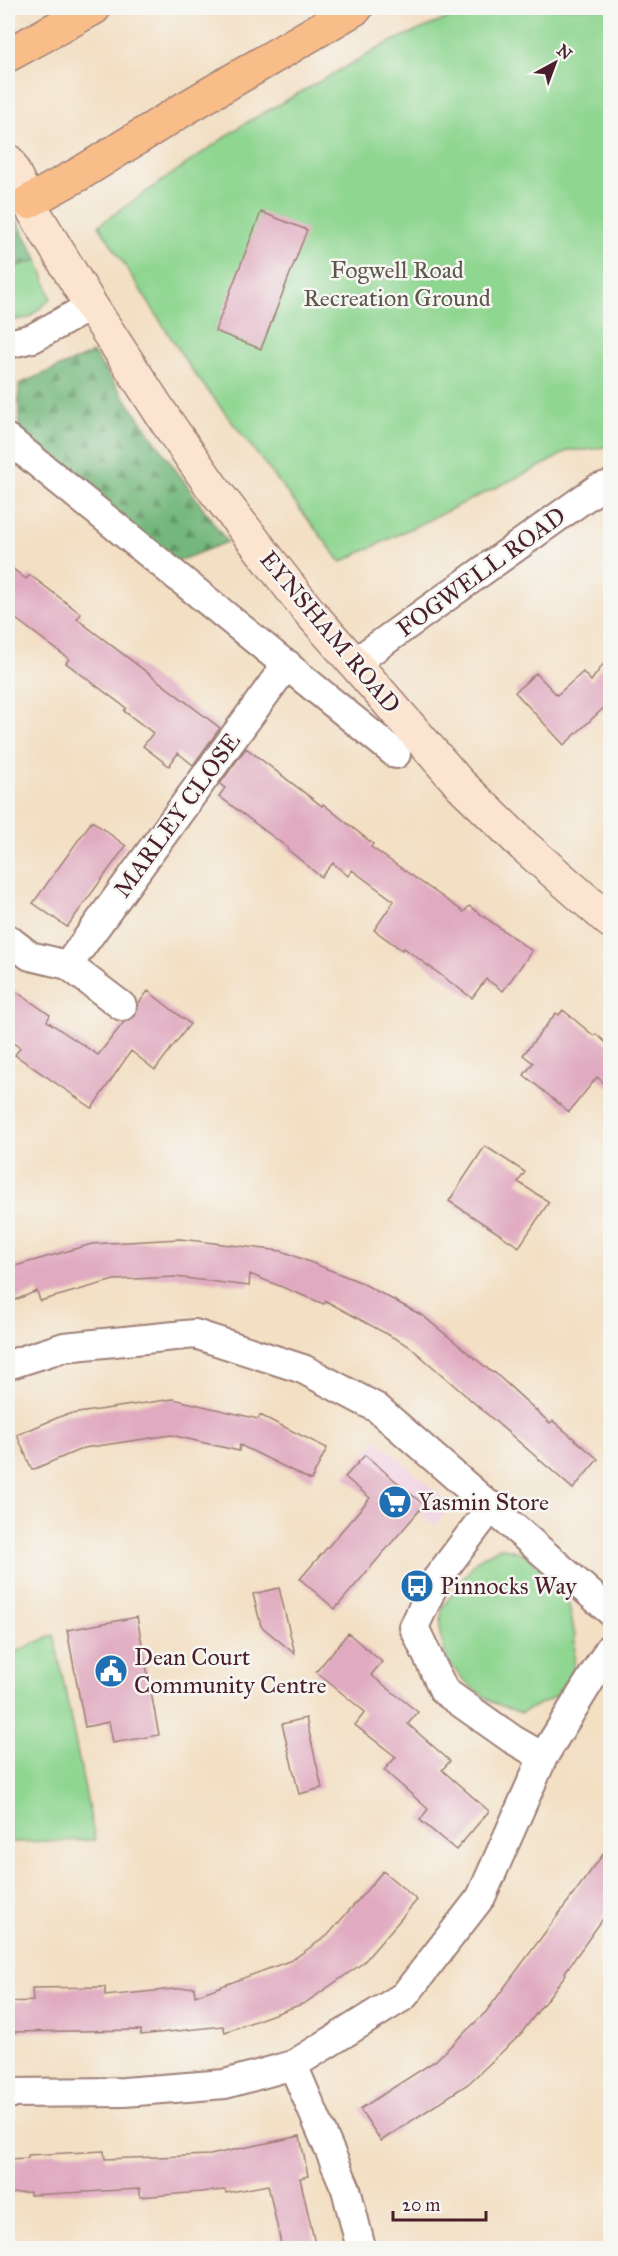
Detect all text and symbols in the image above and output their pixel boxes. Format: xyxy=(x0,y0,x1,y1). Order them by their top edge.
north arrow xyxy=(525,33,585,93)
text: N xyxy=(553,40,576,64)
park label: Fogwell Road Recreation Ground xyxy=(303,255,491,313)
street label: FOGWELL ROAD xyxy=(391,501,571,643)
street label: EYNSHAM ROAD xyxy=(253,545,407,719)
street label: MARLEY CLOSE xyxy=(107,727,247,903)
supermarket icon: Yasmin Store xyxy=(377,1484,413,1520)
place label: Yasmin Store xyxy=(418,1487,549,1517)
bus stop icon: Pinnocks Way xyxy=(399,1568,435,1604)
place label: Pinnocks Way xyxy=(440,1571,577,1601)
place label: Dean Court Community Centre xyxy=(134,1642,326,1700)
public building icon: Dean Court Community Centre xyxy=(93,1653,129,1689)
scale bar xyxy=(393,2184,486,2222)
text: 20 m xyxy=(402,2194,440,2216)

